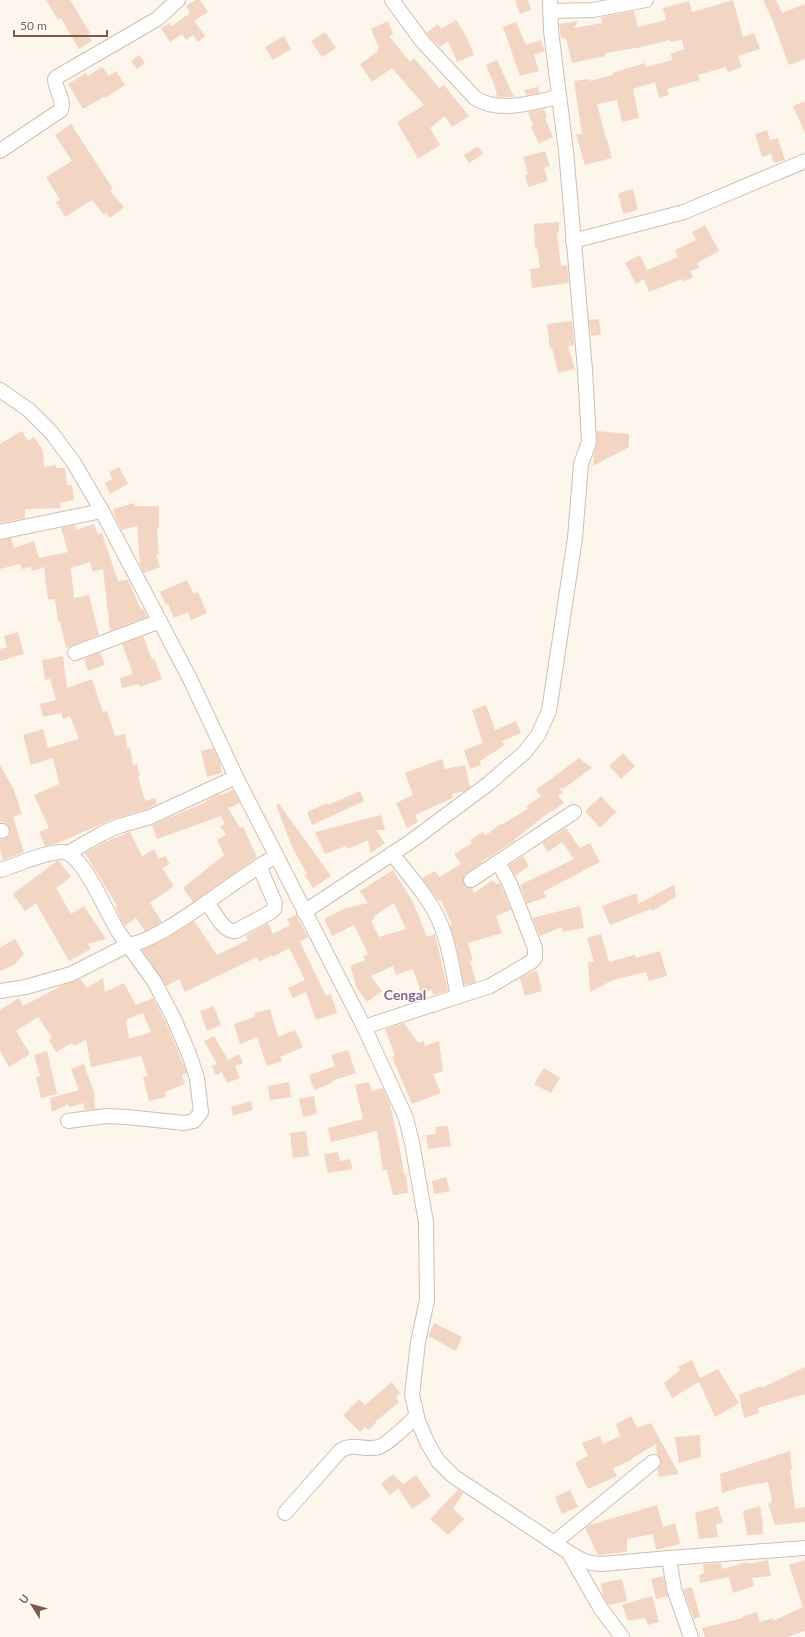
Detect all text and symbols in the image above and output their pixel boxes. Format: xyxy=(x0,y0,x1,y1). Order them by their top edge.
scale bar xyxy=(14,12,107,38)
text: 50 m xyxy=(20,18,47,33)
district label: Cengal xyxy=(384,986,426,1003)
north arrow xyxy=(12,1585,52,1625)
text: U xyxy=(16,1592,31,1606)

